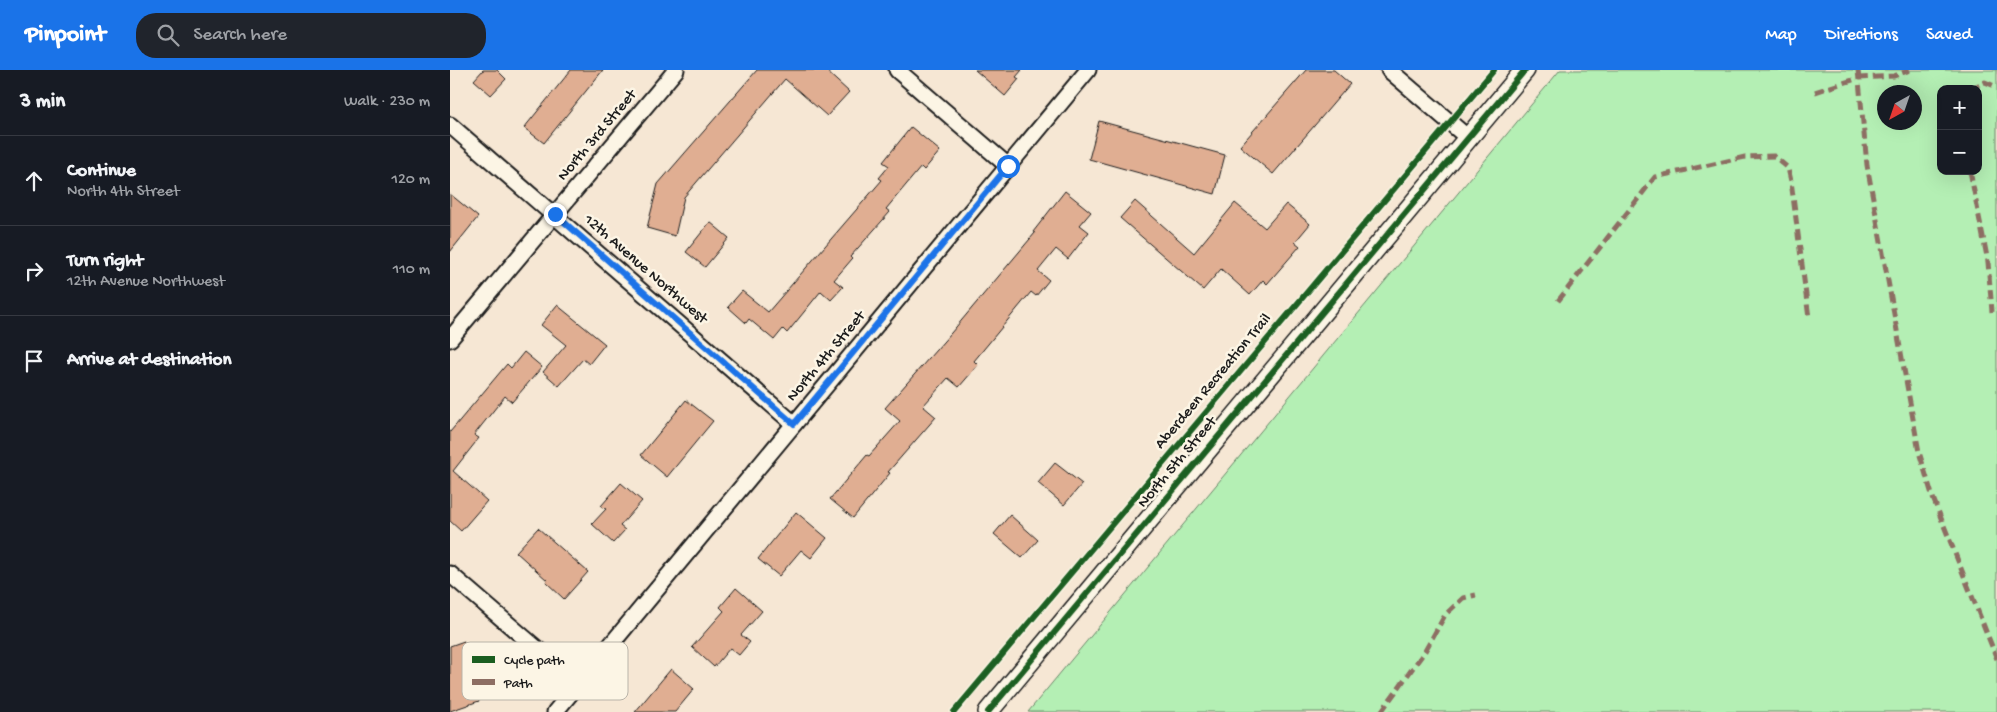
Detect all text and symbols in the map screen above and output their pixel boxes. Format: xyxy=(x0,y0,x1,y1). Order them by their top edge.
search box xyxy=(136,13,486,58)
text: Pinpoint xyxy=(25,21,106,50)
icon: search xyxy=(154,21,182,49)
text: Search here xyxy=(194,24,287,47)
text: Map xyxy=(1765,25,1797,46)
text: Directions xyxy=(1825,25,1898,46)
text: Saved xyxy=(1926,25,1972,46)
street label: North 3rd Street xyxy=(554,85,643,185)
north arrow xyxy=(1877,85,1922,130)
map controls xyxy=(1937,85,1982,175)
button: + xyxy=(1937,85,1982,130)
text: 3 min xyxy=(20,90,65,115)
text: Walk · 230 m xyxy=(344,93,430,112)
button: − xyxy=(1937,130,1982,175)
route start xyxy=(997,155,1020,178)
text: Continue xyxy=(67,160,136,183)
icon: ahead xyxy=(20,167,48,195)
text: 120 m xyxy=(391,171,430,190)
text: North 4th Street xyxy=(67,183,179,202)
route end xyxy=(544,203,567,226)
street label: 12th Avenue Northwest xyxy=(578,210,712,330)
text: Turn right xyxy=(67,250,143,273)
icon: right xyxy=(20,257,48,285)
text: 110 m xyxy=(393,261,430,280)
text: 12th Avenue Northwest xyxy=(67,273,225,292)
street label: North 4th Street xyxy=(784,307,871,406)
street label: Aberdeen Recreation Trail xyxy=(1152,310,1276,454)
icon: arrive xyxy=(20,347,48,375)
text: Arrive at destination xyxy=(67,349,231,372)
street label: North 5th Street xyxy=(1134,412,1223,513)
legend xyxy=(462,642,628,700)
text: Cycle path xyxy=(504,653,565,670)
text: Path xyxy=(503,676,533,693)

